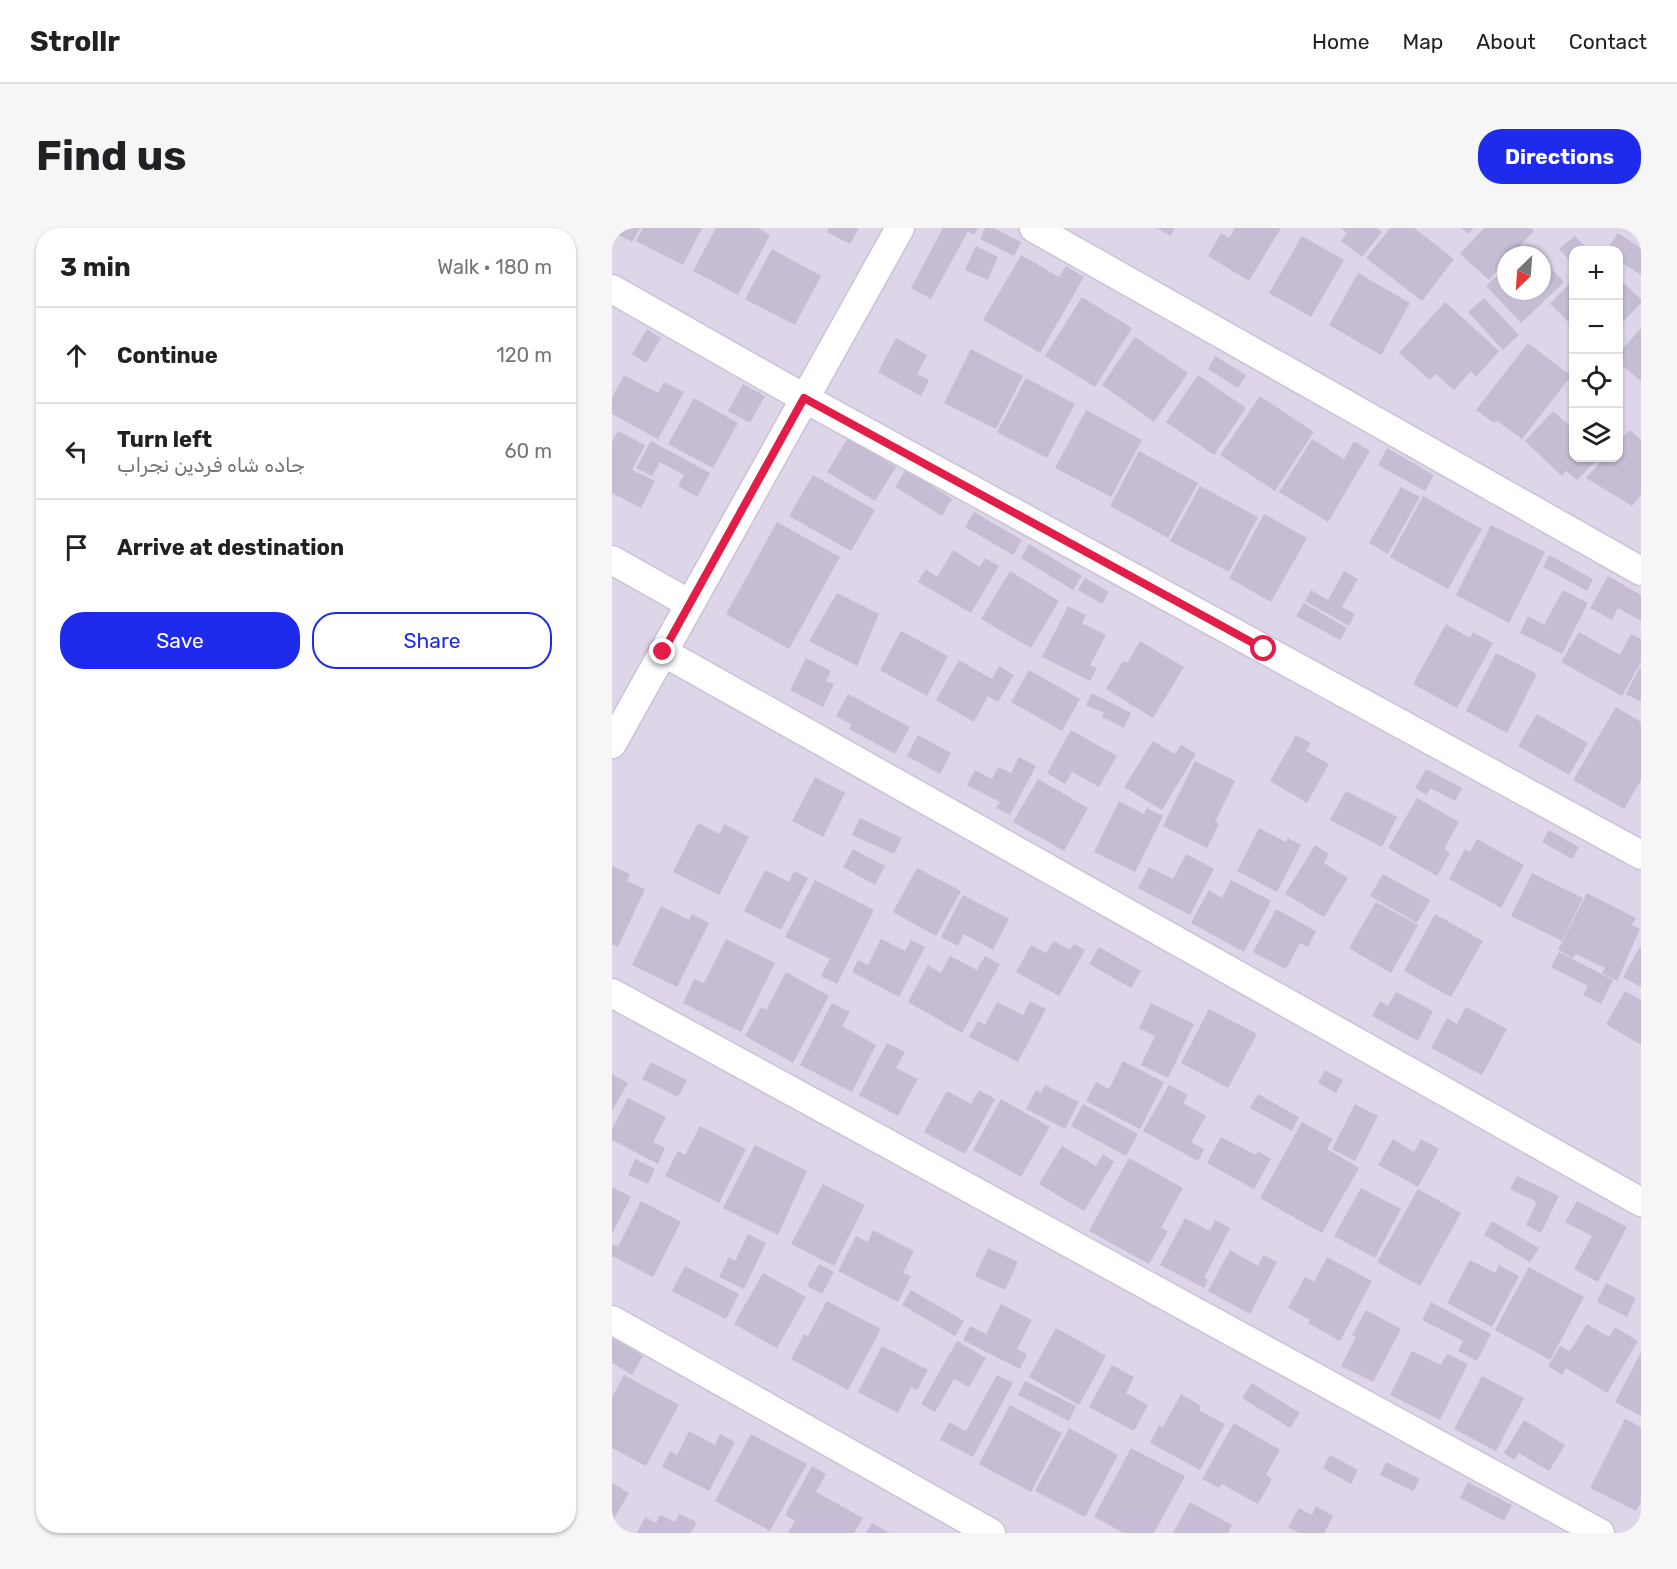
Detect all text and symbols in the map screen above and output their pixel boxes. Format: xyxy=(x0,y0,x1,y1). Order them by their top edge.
text: Strollr xyxy=(30,25,120,58)
text: Home xyxy=(1312,29,1369,54)
text: Map xyxy=(1402,29,1443,54)
text: About xyxy=(1476,29,1536,54)
text: Contact xyxy=(1569,29,1647,54)
button: Directions xyxy=(1478,129,1641,184)
text: Find us xyxy=(36,131,187,181)
north arrow xyxy=(1497,246,1551,300)
map controls xyxy=(1569,246,1623,462)
button: + xyxy=(1569,246,1623,300)
text: 3 min xyxy=(60,252,131,283)
text: Walk · 180 m xyxy=(437,255,552,279)
button: − xyxy=(1569,300,1623,354)
icon: ahead xyxy=(60,339,93,372)
text: Continue xyxy=(117,342,218,369)
text: 120 m xyxy=(496,343,552,367)
button: locate xyxy=(1569,354,1623,408)
button: layers xyxy=(1569,408,1623,462)
text: Turn left xyxy=(117,426,212,453)
icon: left xyxy=(60,435,93,468)
text: 60 m xyxy=(505,439,552,463)
text: جاده شاه فردین نجراب xyxy=(117,453,305,477)
icon: arrive xyxy=(60,531,93,564)
text: Arrive at destination xyxy=(117,534,344,561)
button: Save xyxy=(60,612,300,669)
button: Share xyxy=(312,612,552,669)
route start xyxy=(1250,635,1276,661)
route end xyxy=(649,638,675,664)

